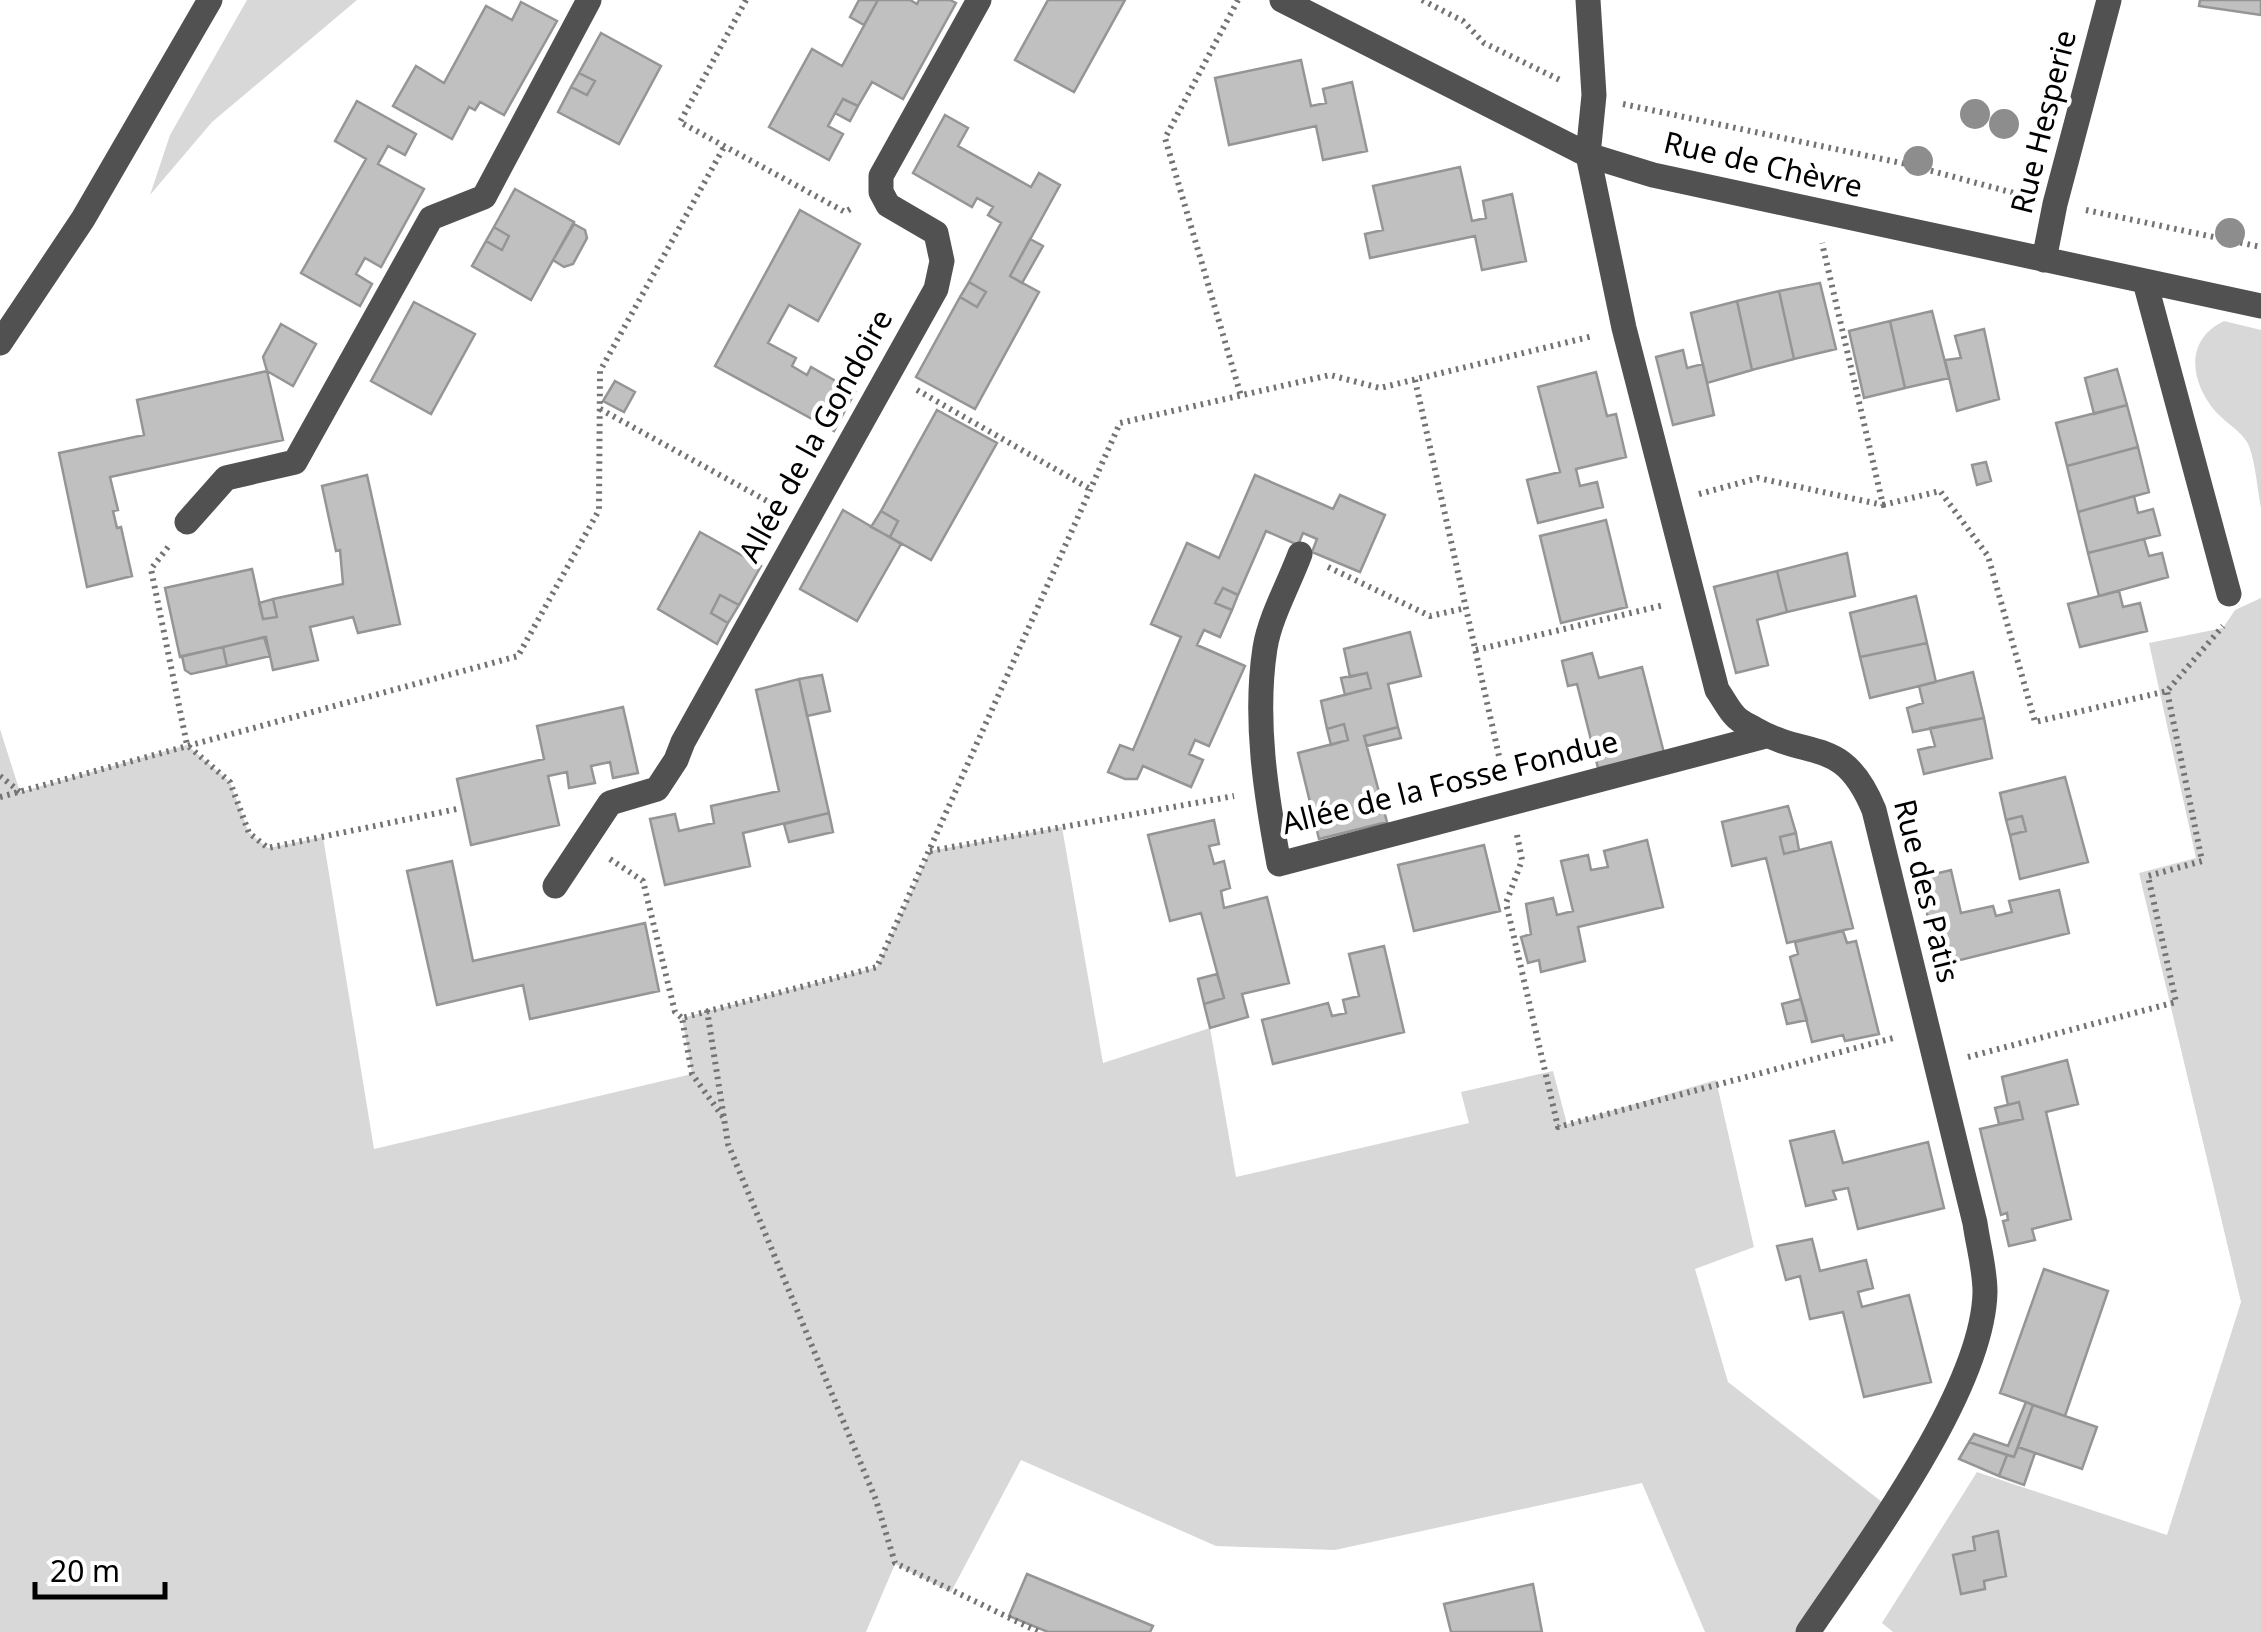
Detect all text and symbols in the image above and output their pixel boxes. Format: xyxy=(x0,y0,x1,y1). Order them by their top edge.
street label: Rue Hesperie xyxy=(2000,26,2085,218)
street label: Rue de Chèvre xyxy=(1660,121,1867,206)
street label: Allée de la Gondoire xyxy=(728,301,901,569)
street label: Allée de la Fosse Fondue xyxy=(1277,720,1622,843)
street label: Rue des Patis xyxy=(1885,795,1970,987)
scale bar xyxy=(35,1537,165,1599)
text: 20 m xyxy=(50,1550,120,1591)

